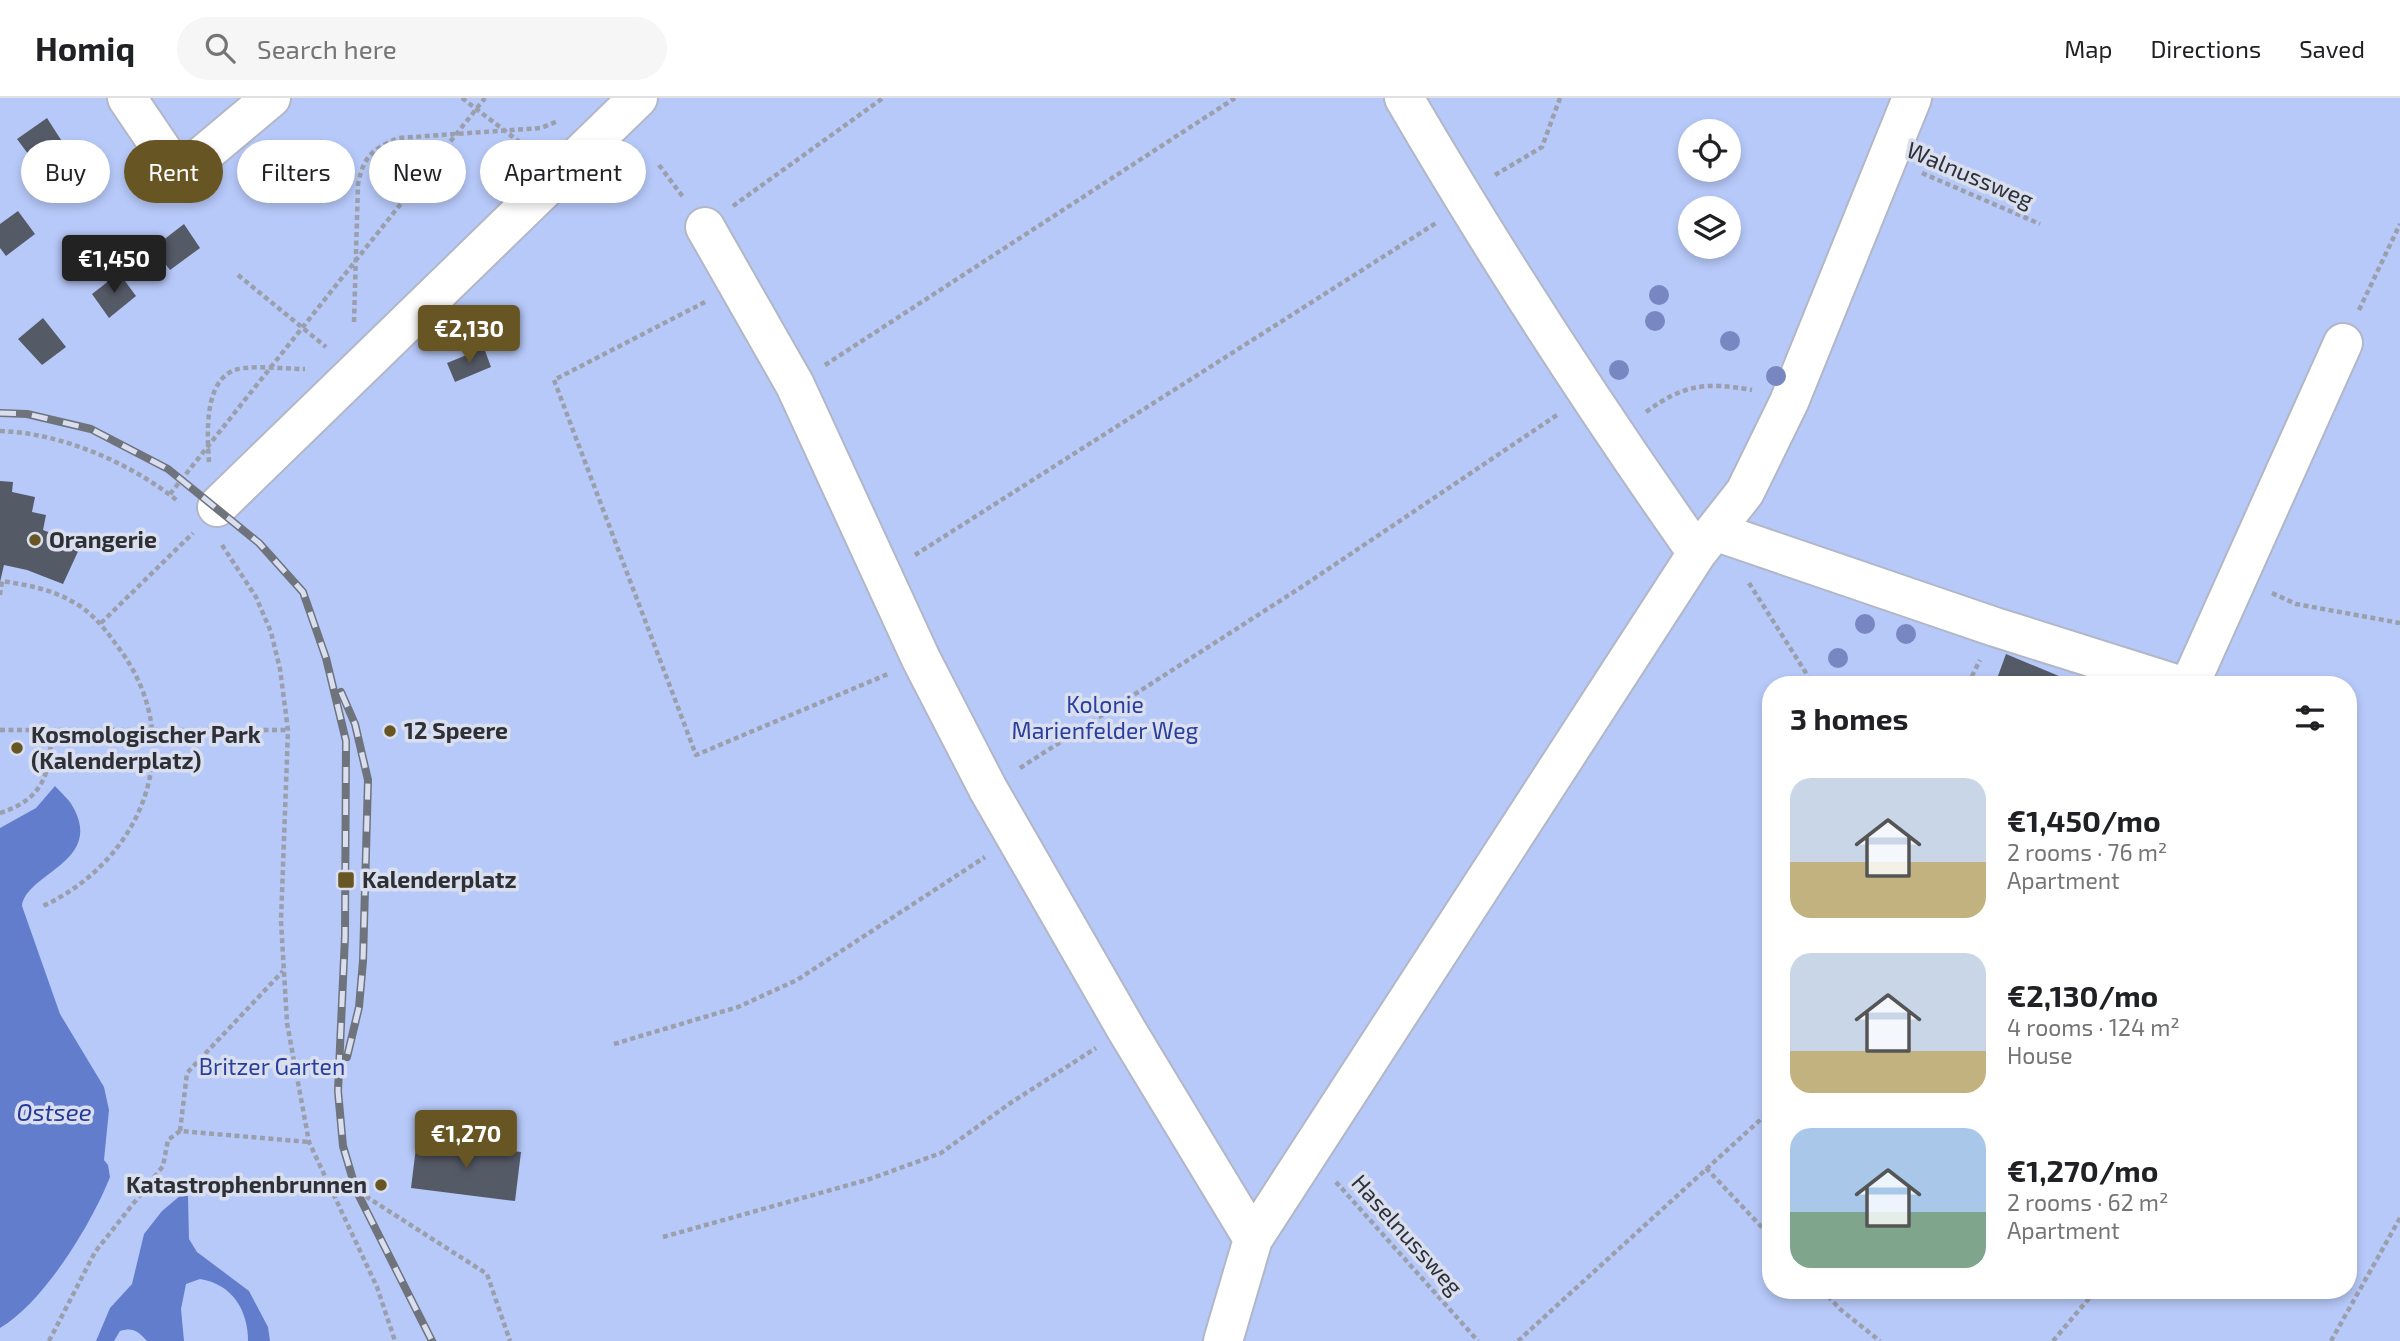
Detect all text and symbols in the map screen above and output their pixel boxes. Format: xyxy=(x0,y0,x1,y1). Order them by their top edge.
search box xyxy=(177,17,667,80)
text: Homiq xyxy=(35,28,135,68)
icon: search xyxy=(201,29,239,67)
text: Search here xyxy=(257,33,397,64)
text: Map xyxy=(2064,34,2112,63)
text: Directions xyxy=(2150,34,2261,63)
text: Saved xyxy=(2299,34,2365,63)
map controls xyxy=(1678,119,1741,259)
button: locate xyxy=(1678,119,1741,182)
street label: Walnussweg xyxy=(1903,135,2038,213)
chip: Buy xyxy=(21,140,110,203)
chip: Rent xyxy=(124,140,223,203)
chip: Filters xyxy=(237,140,355,203)
chip: New xyxy=(369,140,466,203)
chip: Apartment xyxy=(480,140,646,203)
button: layers xyxy=(1678,196,1741,259)
pin: €1,450 xyxy=(57,236,171,295)
text: €1,450 xyxy=(78,244,150,272)
pin: €2,130 xyxy=(412,306,526,365)
text: €2,130 xyxy=(434,314,504,342)
place label: Orangerie xyxy=(49,525,157,553)
marker: Orangerie xyxy=(27,532,43,548)
park label: Kolonie Marienfelder Weg xyxy=(1012,690,1199,744)
icon: filters xyxy=(2291,699,2329,737)
text: 3 homes xyxy=(1790,700,1909,736)
place label: 12 Speere xyxy=(404,716,508,744)
place label: Kosmologischer Park (Kalenderplatz) xyxy=(31,720,261,774)
marker: 12 Speere xyxy=(382,723,398,739)
marker: Kosmologischer Park (Kalenderplatz) xyxy=(9,740,25,756)
text: €1,450/mo xyxy=(2007,802,2161,838)
icon: home xyxy=(1846,806,1930,890)
text: 2 rooms · 76 m² xyxy=(2007,838,2167,866)
place label: Kalenderplatz xyxy=(362,865,517,893)
text: Apartment xyxy=(2007,866,2120,894)
marker: Kalenderplatz xyxy=(336,870,356,890)
text: €2,130/mo xyxy=(2007,977,2158,1013)
icon: home xyxy=(1846,981,1930,1065)
text: 4 rooms · 124 m² xyxy=(2007,1013,2180,1041)
text: House xyxy=(2007,1041,2073,1069)
park label: Britzer Garten xyxy=(199,1052,345,1080)
water label: Ostsee xyxy=(16,1097,92,1126)
pin: €1,270 xyxy=(409,1110,523,1170)
text: €1,270 xyxy=(431,1119,501,1147)
text: €1,270/mo xyxy=(2007,1152,2158,1188)
icon: home xyxy=(1846,1156,1930,1240)
street label: Haselnussweg xyxy=(1346,1168,1469,1301)
place label: Katastrophenbrunnen xyxy=(126,1170,367,1198)
marker: Katastrophenbrunnen xyxy=(373,1177,389,1193)
text: 2 rooms · 62 m² xyxy=(2007,1188,2169,1216)
text: Apartment xyxy=(2007,1216,2120,1244)

